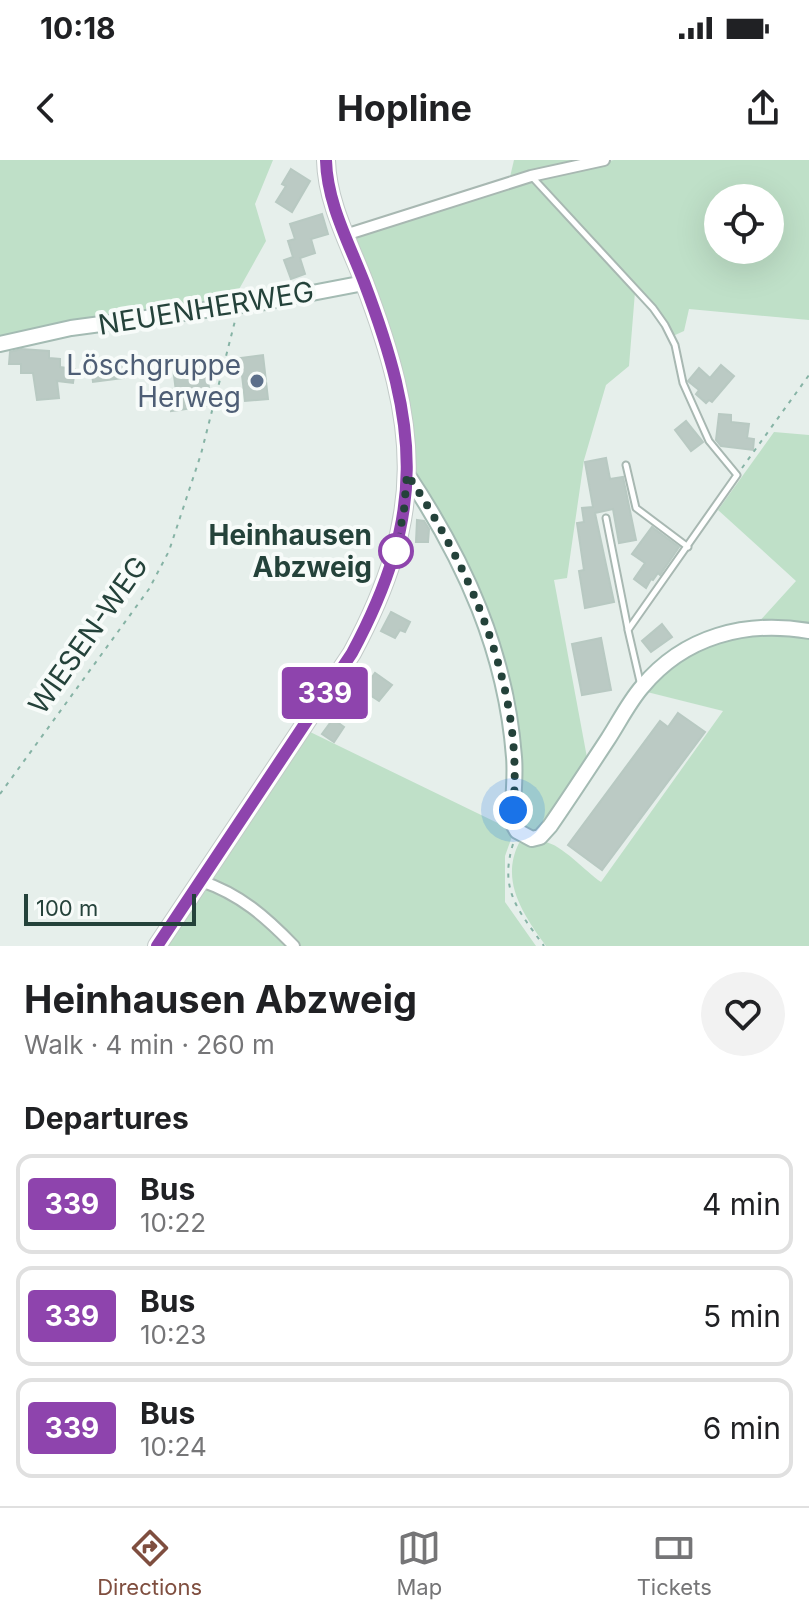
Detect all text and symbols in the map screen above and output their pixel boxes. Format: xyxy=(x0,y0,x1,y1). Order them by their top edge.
text: 10:18 xyxy=(40,10,116,46)
icon: back xyxy=(24,86,68,130)
text: Hopline xyxy=(337,86,472,130)
icon: share xyxy=(741,86,785,130)
map controls xyxy=(704,184,784,264)
button: locate xyxy=(704,184,784,264)
street label: NEUENHERWEG xyxy=(96,274,316,342)
place label: Löschgruppe Herweg xyxy=(66,348,241,414)
marker: Löschgruppe Herweg xyxy=(248,372,266,390)
place label: Heinhausen Abzweig xyxy=(208,518,372,584)
marker: Heinhausen Abzweig xyxy=(379,534,413,568)
street label: WIESEN-WEG xyxy=(21,550,155,720)
line badge: 339 xyxy=(279,667,371,719)
text: 339 xyxy=(298,676,352,710)
your location xyxy=(493,790,533,830)
scale bar xyxy=(24,890,196,926)
text: 100 m xyxy=(36,895,98,921)
button: heart xyxy=(701,972,785,1056)
text: Heinhausen Abzweig xyxy=(24,976,417,1022)
text: Walk · 4 min · 260 m xyxy=(24,1029,275,1060)
text: Departures xyxy=(24,1100,189,1136)
text: Bus xyxy=(140,1171,195,1207)
text: 4 min xyxy=(702,1186,781,1222)
text: 339 xyxy=(45,1187,99,1221)
text: 10:22 xyxy=(140,1207,206,1238)
text: Bus xyxy=(140,1283,195,1319)
text: 5 min xyxy=(703,1298,781,1334)
text: 339 xyxy=(45,1299,99,1333)
text: 10:23 xyxy=(140,1319,206,1350)
text: Bus xyxy=(140,1395,195,1431)
text: 6 min xyxy=(703,1410,781,1446)
text: 339 xyxy=(45,1411,99,1445)
text: 10:24 xyxy=(140,1431,207,1462)
tab: Directions xyxy=(97,1526,202,1600)
tab: Map xyxy=(397,1526,442,1600)
tab: Tickets xyxy=(637,1526,712,1600)

